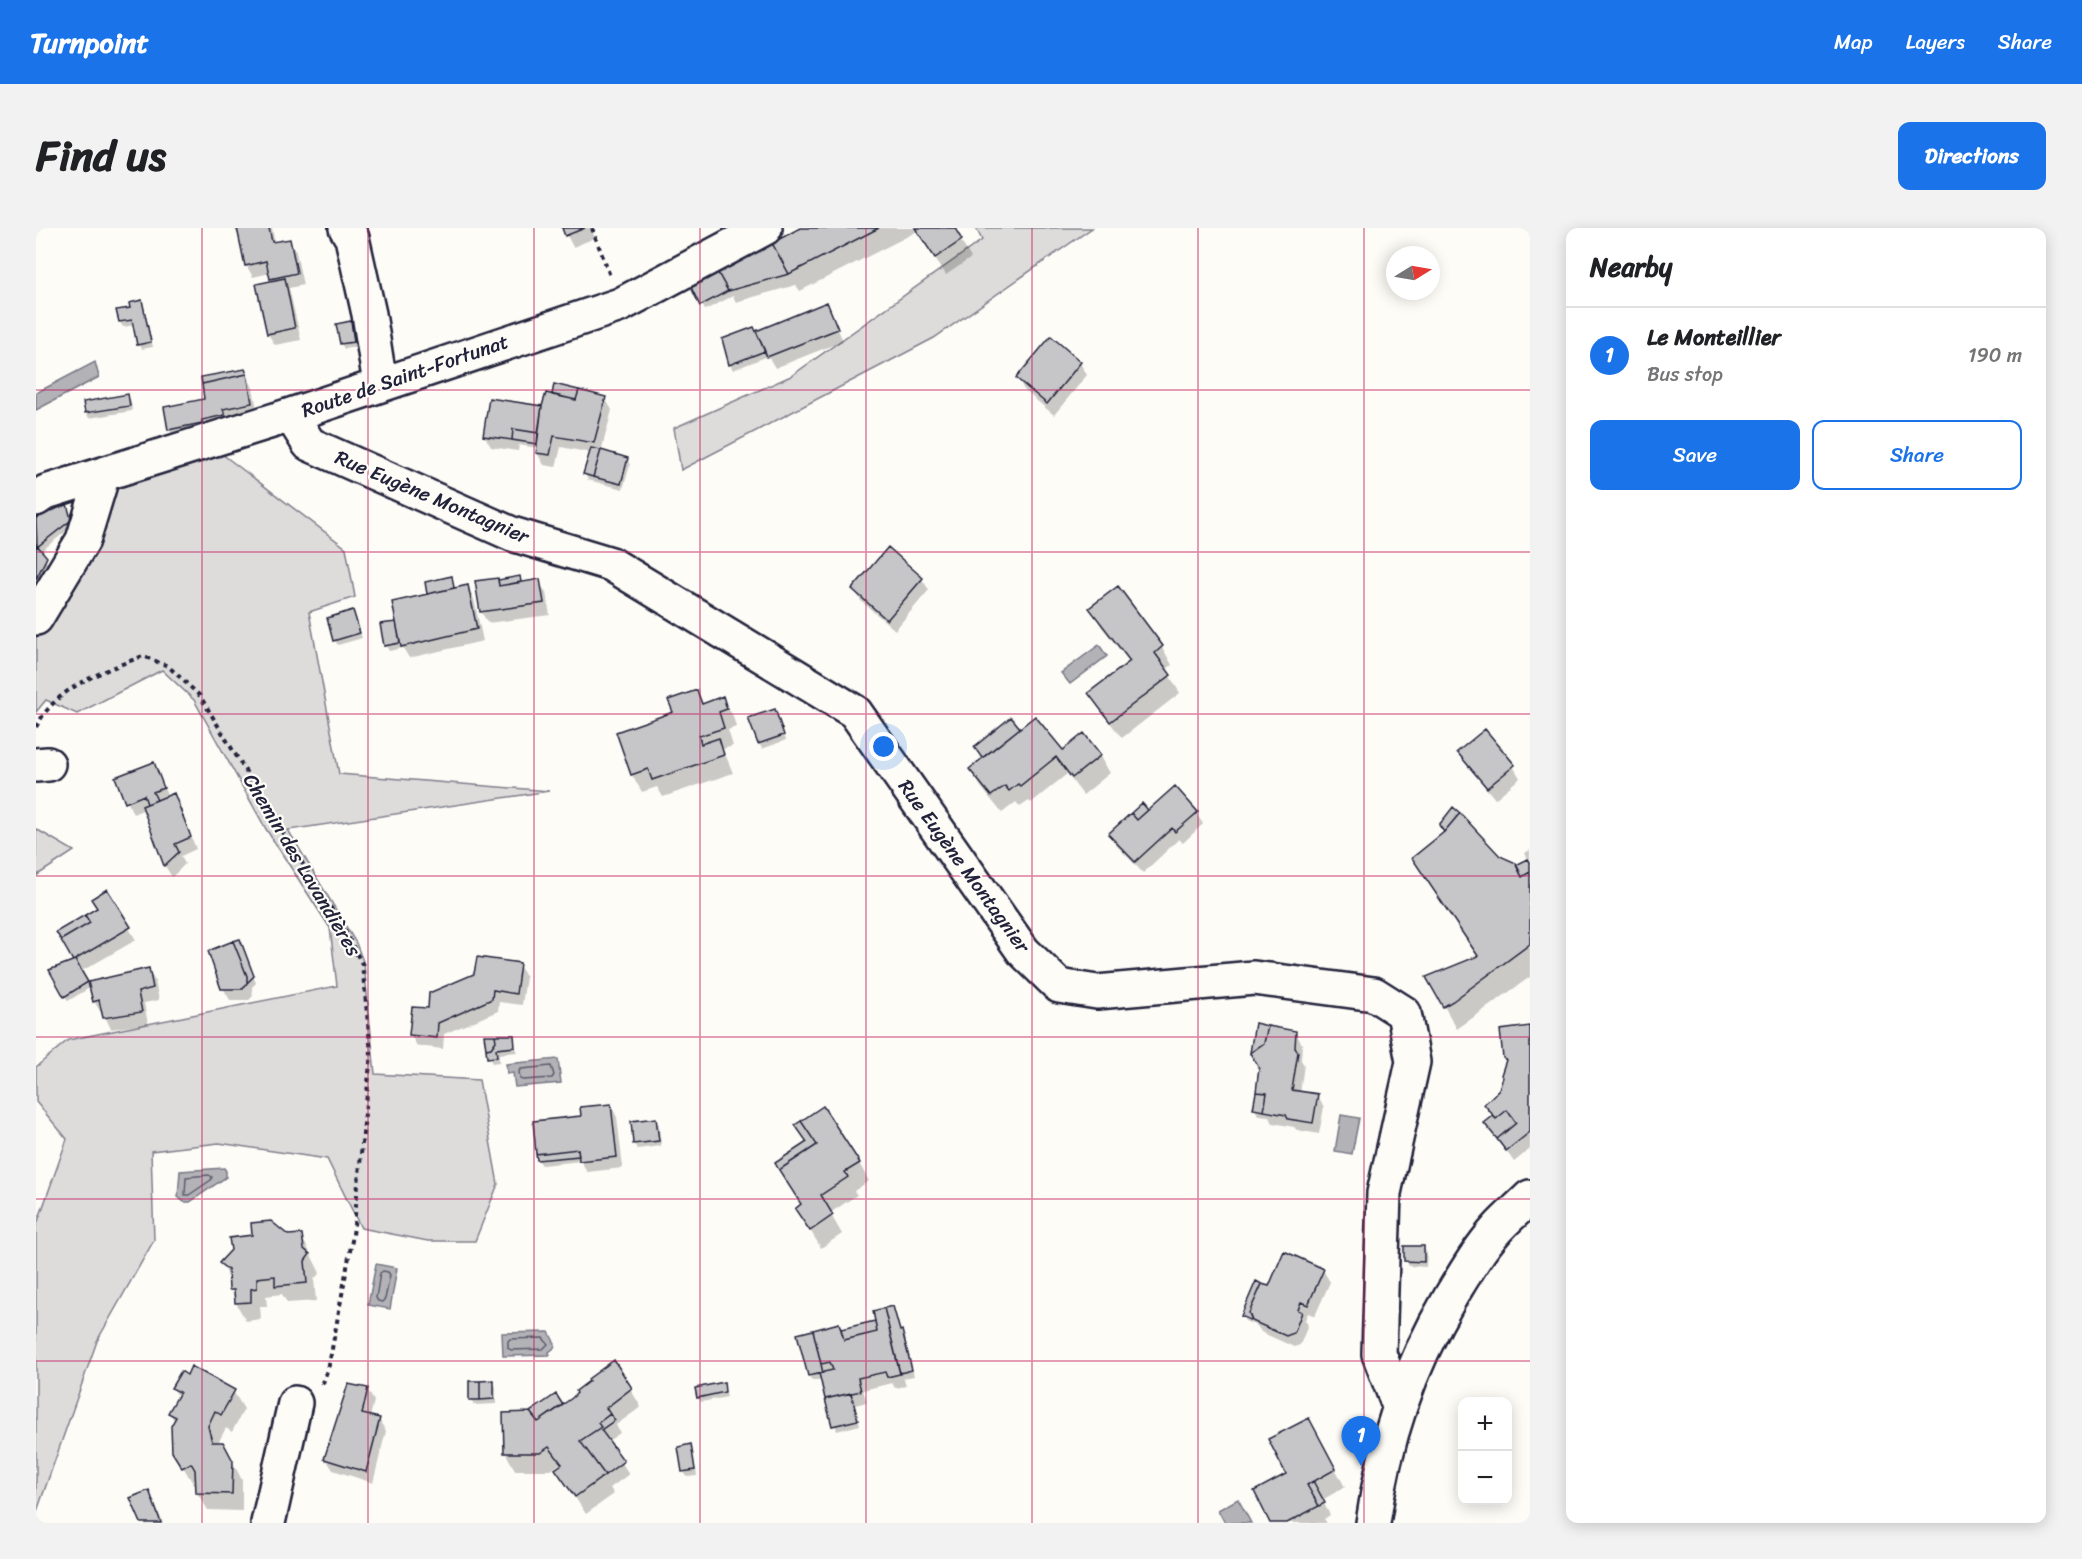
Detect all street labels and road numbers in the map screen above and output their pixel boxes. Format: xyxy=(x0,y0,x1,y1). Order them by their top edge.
street label: Route de Saint-Fortunat xyxy=(297,324,514,428)
street label: Rue Eugène Montagnier xyxy=(329,440,536,554)
street label: Chemin des Lavandières xyxy=(233,767,371,964)
street label: Rue Eugène Montagnier xyxy=(889,772,1040,962)

